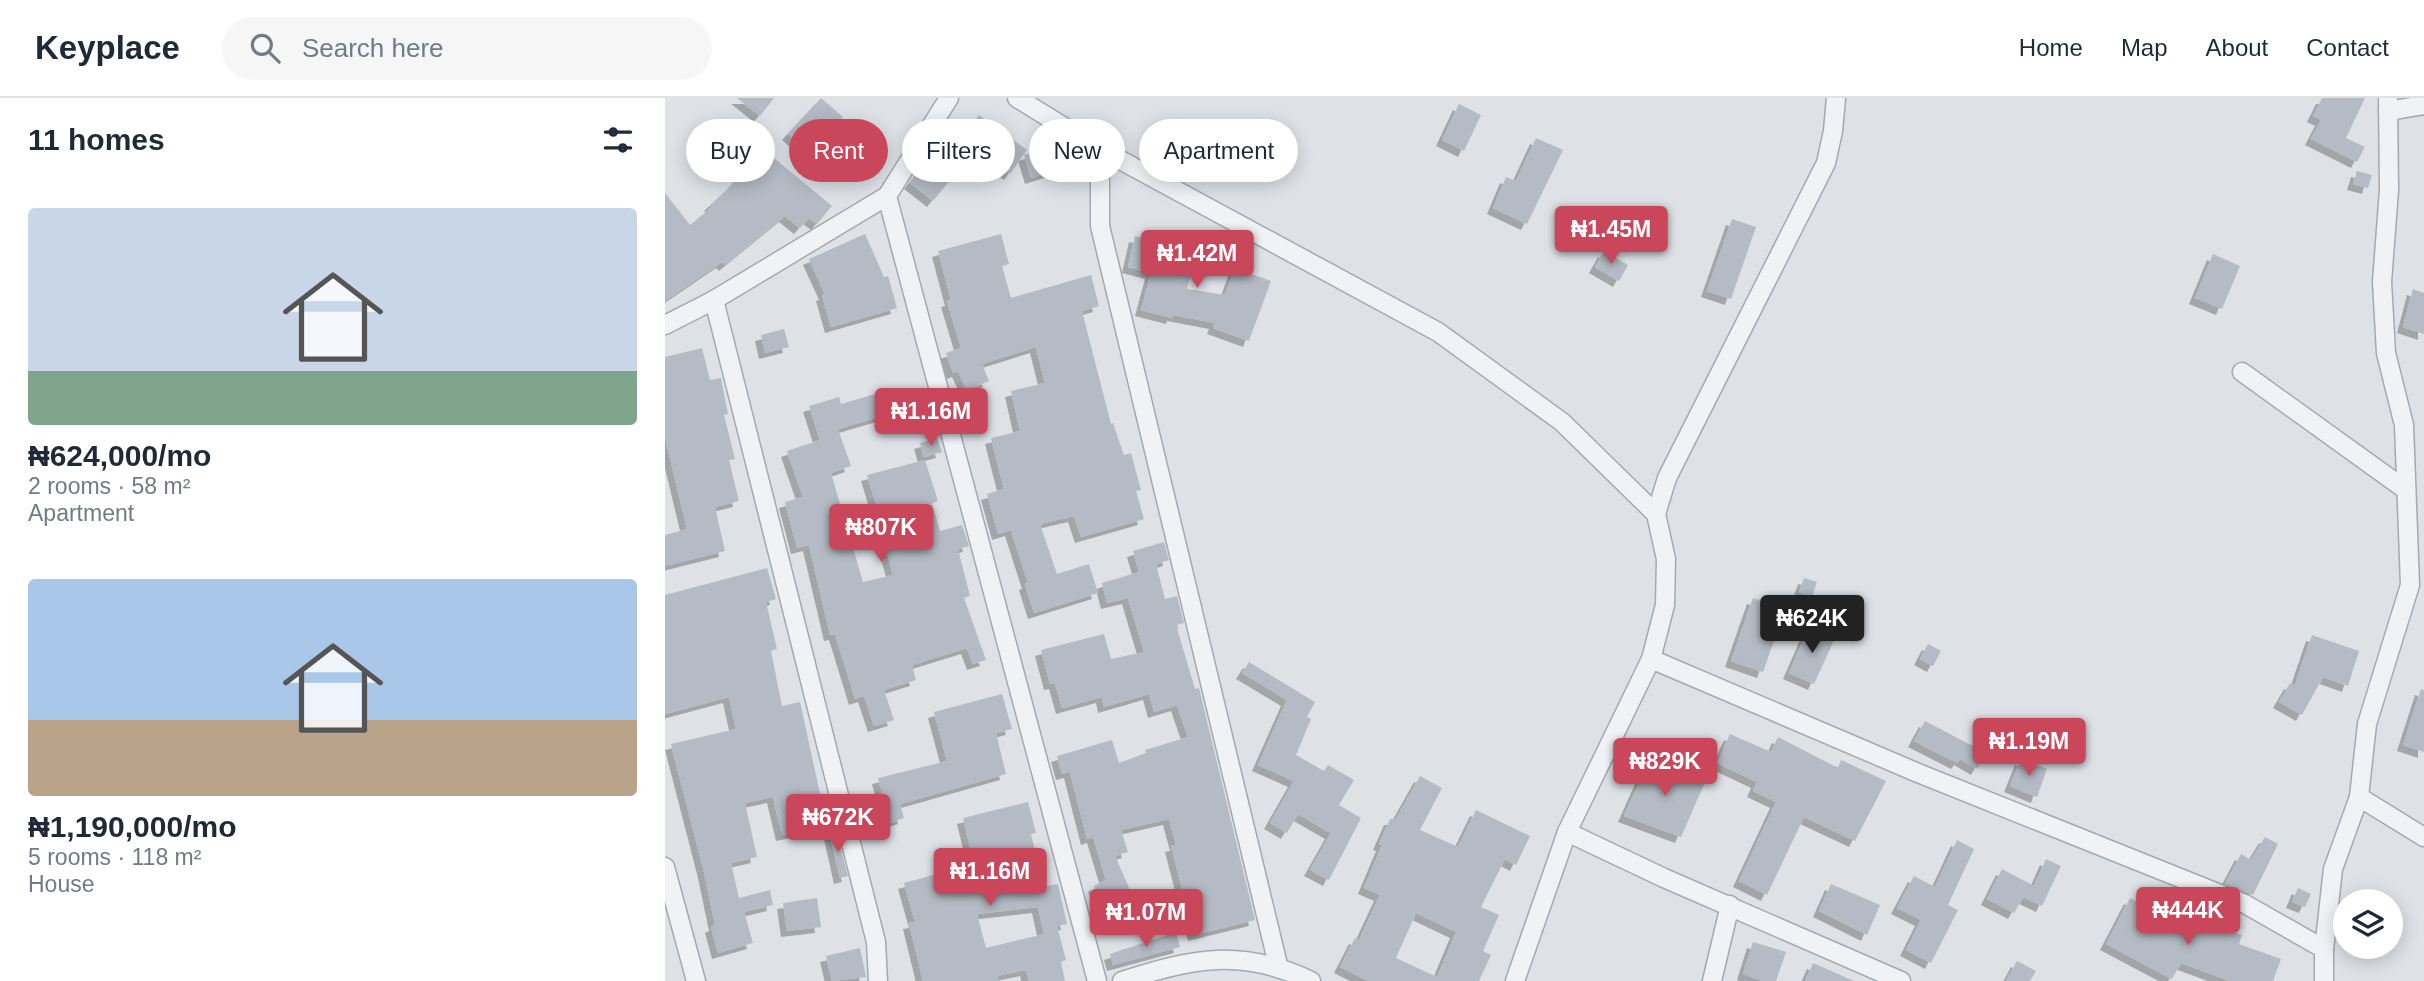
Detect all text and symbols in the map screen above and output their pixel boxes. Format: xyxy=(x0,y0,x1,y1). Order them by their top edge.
search box xyxy=(222,17,712,80)
text: Keyplace xyxy=(35,29,180,66)
icon: search xyxy=(246,29,284,67)
text: Search here xyxy=(302,33,444,63)
text: Home xyxy=(2019,34,2083,61)
text: Map xyxy=(2121,34,2168,61)
text: About xyxy=(2206,34,2268,61)
text: Contact xyxy=(2306,34,2389,61)
chip: Buy xyxy=(686,119,775,182)
chip: Rent xyxy=(789,119,888,182)
chip: Filters xyxy=(902,119,1015,182)
chip: New xyxy=(1029,119,1125,182)
chip: Apartment xyxy=(1139,119,1298,182)
icon: filters xyxy=(599,121,637,159)
text: 11 homes xyxy=(28,123,165,156)
pin: ₦1.45M xyxy=(1554,206,1668,266)
text: ₦1.45M xyxy=(1571,216,1651,242)
pin: ₦1.42M xyxy=(1140,230,1254,290)
text: ₦1.42M xyxy=(1157,240,1237,266)
icon: home xyxy=(270,254,396,380)
pin: ₦1.16M xyxy=(874,388,988,448)
text: ₦1.16M xyxy=(891,398,971,424)
text: ₦624,000/mo xyxy=(28,439,211,472)
text: 2 rooms · 58 m² xyxy=(28,473,190,499)
text: Apartment xyxy=(28,500,134,526)
pin: ₦807K xyxy=(832,504,930,564)
text: ₦807K xyxy=(845,514,917,540)
pin: ₦624K xyxy=(1763,596,1861,655)
text: ₦624K xyxy=(1776,605,1848,631)
icon: home xyxy=(270,625,396,751)
pin: ₦1.19M xyxy=(1972,718,2086,778)
text: ₦1.19M xyxy=(1989,728,2069,754)
pin: ₦829K xyxy=(1616,738,1714,798)
text: ₦829K xyxy=(1629,748,1701,774)
pin: ₦672K xyxy=(789,794,887,854)
text: ₦672K xyxy=(802,804,874,830)
text: ₦1,190,000/mo xyxy=(28,810,236,843)
text: 5 rooms · 118 m² xyxy=(28,844,201,870)
pin: ₦1.16M xyxy=(933,848,1047,908)
text: ₦1.16M xyxy=(950,858,1030,884)
text: House xyxy=(28,871,94,897)
pin: ₦444K xyxy=(2139,888,2237,947)
map controls xyxy=(2333,889,2403,959)
button: layers xyxy=(2333,889,2403,959)
pin: ₦1.07M xyxy=(1089,890,1203,949)
text: ₦444K xyxy=(2152,897,2224,923)
text: ₦1.07M xyxy=(1106,899,1186,925)

